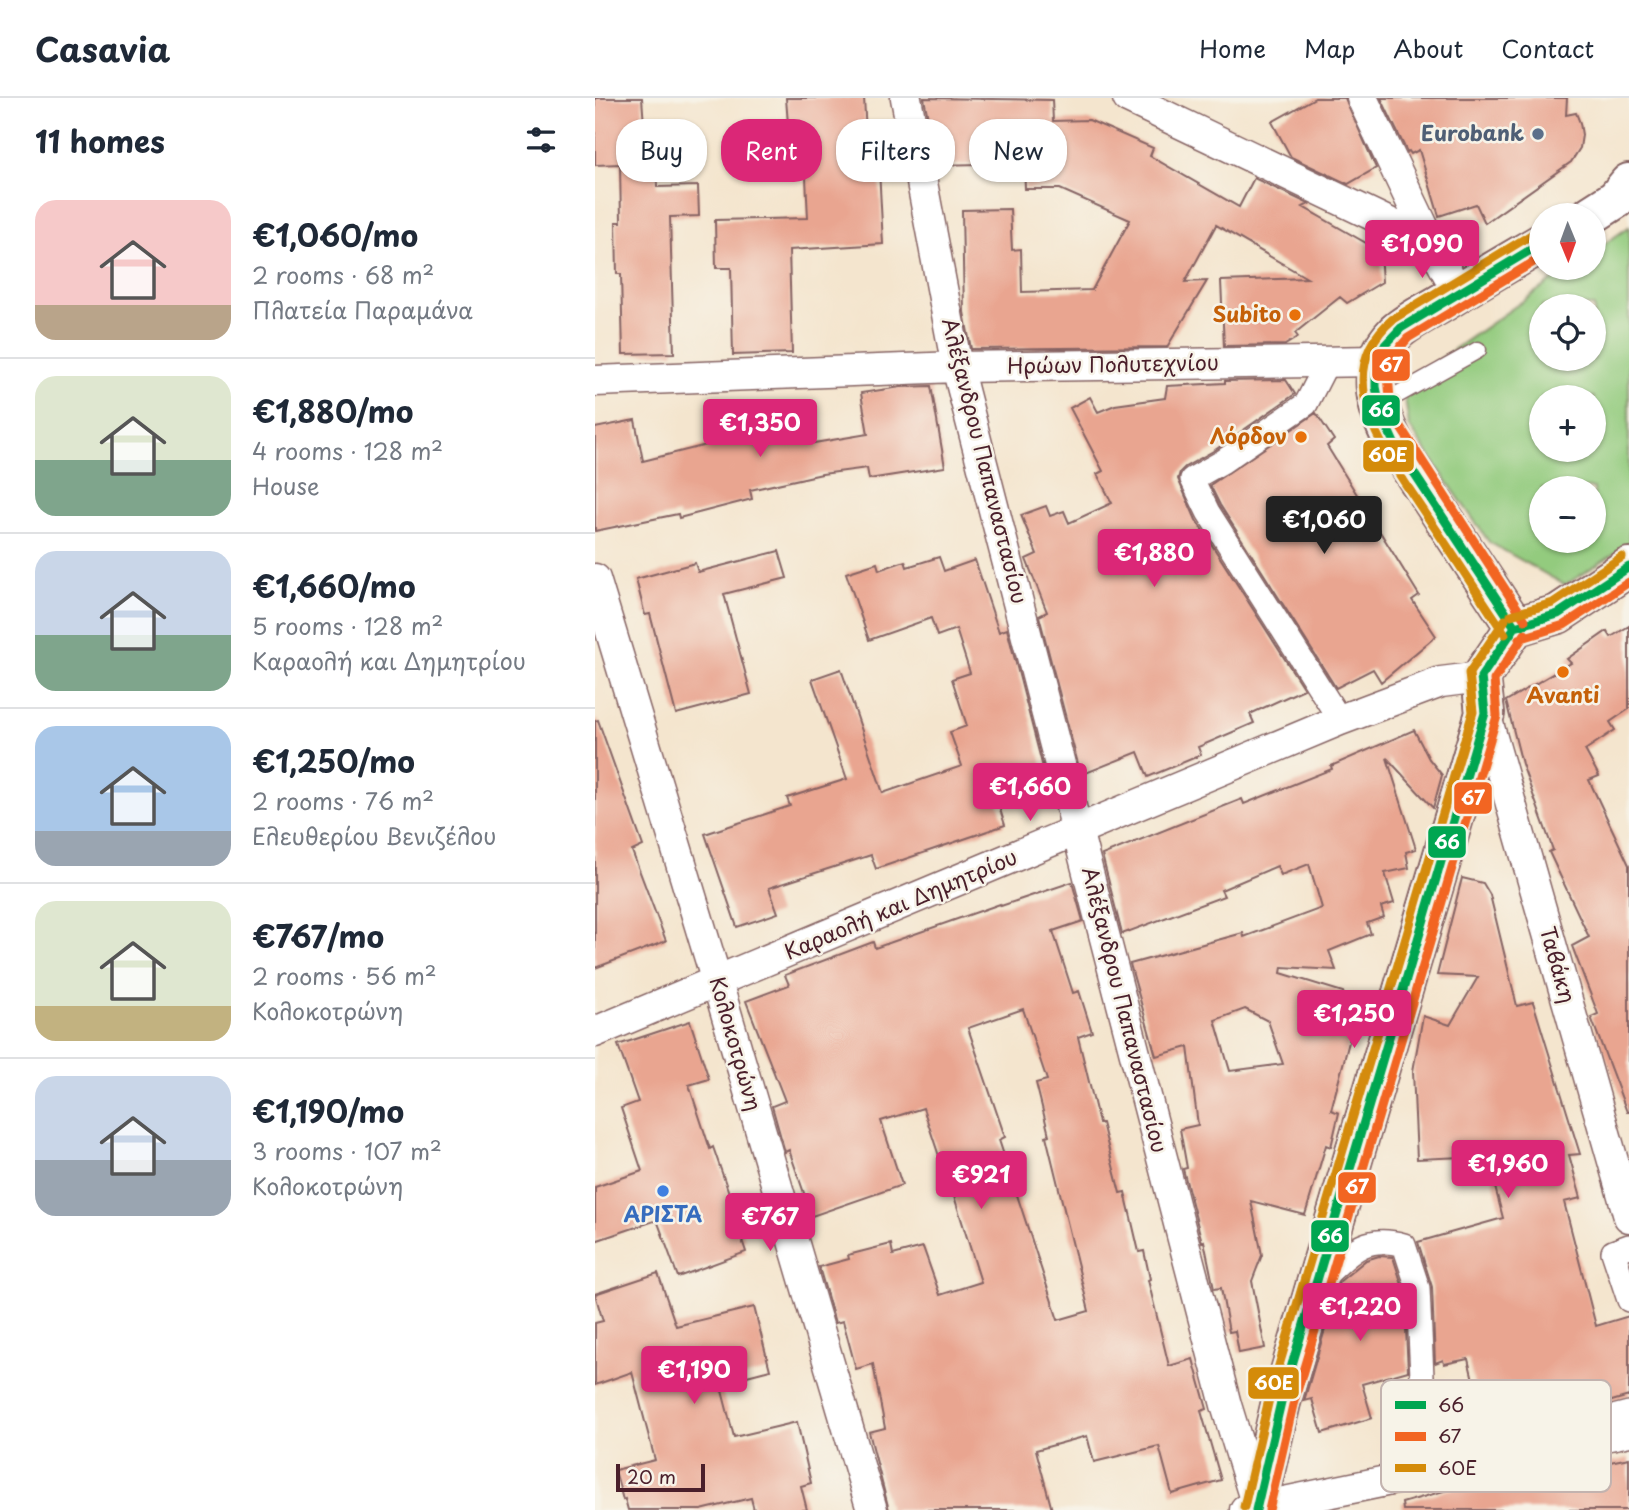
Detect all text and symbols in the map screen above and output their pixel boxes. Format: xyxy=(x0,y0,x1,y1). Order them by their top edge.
text: Casavia xyxy=(35,23,170,73)
text: Home xyxy=(1199,30,1266,66)
text: Map xyxy=(1304,30,1355,66)
text: About xyxy=(1393,30,1463,66)
text: Contact xyxy=(1501,30,1594,66)
place label: Eurobank xyxy=(1421,116,1524,148)
text: 11 homes xyxy=(35,118,165,163)
chip: Buy xyxy=(616,119,707,182)
chip: Rent xyxy=(721,119,822,182)
chip: Filters xyxy=(836,119,955,182)
chip: New xyxy=(969,119,1067,182)
icon: filters xyxy=(522,121,560,159)
marker: Eurobank xyxy=(1530,126,1546,142)
north arrow xyxy=(1529,203,1607,280)
map controls xyxy=(1529,203,1606,553)
text: €1,060/mo xyxy=(252,212,418,257)
pin: €1,090 xyxy=(1365,220,1479,280)
text: €1,090 xyxy=(1381,225,1463,260)
icon: home xyxy=(91,228,175,312)
text: 2 rooms · 68 m² xyxy=(252,257,434,292)
text: Πλατεία Παραμάνα xyxy=(252,292,473,327)
button: locate xyxy=(1529,294,1606,371)
place label: Subito xyxy=(1213,297,1281,329)
marker: Subito xyxy=(1287,307,1303,323)
street label: Αλέξανδρου Παπαναστασίου xyxy=(935,314,1037,607)
street label: Ηρώων Πολυτεχνίου xyxy=(1007,345,1219,381)
line badge: 67 xyxy=(1371,348,1411,382)
text: 67 xyxy=(1379,350,1403,378)
button: + xyxy=(1529,385,1606,462)
text: €1,880/mo xyxy=(252,388,413,433)
line badge: 66 xyxy=(1361,394,1401,427)
text: 66 xyxy=(1368,395,1394,423)
pin: €1,350 xyxy=(703,400,817,459)
icon: home xyxy=(91,404,175,488)
text: €1,350 xyxy=(719,404,801,439)
place label: Λόρδον xyxy=(1210,419,1287,451)
marker: Λόρδον xyxy=(1293,429,1309,445)
text: 4 rooms · 128 m² xyxy=(252,433,443,468)
line badge: 60Ε xyxy=(1362,439,1415,473)
text: 60Ε xyxy=(1368,440,1408,468)
text: House xyxy=(252,468,319,503)
button: − xyxy=(1529,476,1606,553)
pin: €1,060 xyxy=(1267,496,1381,556)
text: €1,060 xyxy=(1282,501,1366,536)
pin: €1,880 xyxy=(1097,530,1211,589)
text: €1,880 xyxy=(1114,534,1194,569)
text: €1,660/mo xyxy=(252,563,416,608)
icon: home xyxy=(91,579,175,663)
text: 5 rooms · 128 m² xyxy=(252,608,443,643)
text: Καραολή και Δημητρίου xyxy=(252,643,526,678)
marker: Avanti xyxy=(1555,664,1571,680)
place label: Avanti xyxy=(1527,678,1599,710)
text: €1,250/mo xyxy=(252,738,415,783)
icon: home xyxy=(91,754,175,838)
pin: €1,660 xyxy=(973,764,1087,823)
text: €1,660 xyxy=(989,768,1071,803)
line badge: 67 xyxy=(1453,781,1493,815)
text: 2 rooms · 76 m² xyxy=(252,783,434,818)
text: 67 xyxy=(1461,783,1485,811)
text: Ελευθερίου Βενιζέλου xyxy=(252,818,497,853)
line badge: 66 xyxy=(1427,825,1467,859)
text: 66 xyxy=(1434,827,1460,855)
street label: Καραολή και Δημητρίου xyxy=(779,840,1022,967)
street label: Αλέξανδρου Παπαναστασίου xyxy=(1075,863,1177,1156)
text: €767/mo xyxy=(252,913,384,958)
street label: Ταβάκη xyxy=(1533,922,1585,1006)
icon: home xyxy=(91,929,175,1013)
text: 2 rooms · 56 m² xyxy=(252,958,437,993)
street label: Κολοκοτρώνη xyxy=(703,973,771,1114)
pin: €1,250 xyxy=(1297,990,1411,1050)
text: Κολοκοτρώνη xyxy=(252,993,403,1028)
text: €1,250 xyxy=(1313,995,1395,1030)
text: €1,190/mo xyxy=(252,1088,404,1133)
icon: home xyxy=(91,1104,175,1188)
text: 3 rooms · 107 m² xyxy=(252,1133,442,1168)
pin: €1,960 xyxy=(1451,1140,1565,1200)
text: €1,960 xyxy=(1468,1145,1548,1180)
pin: €921 xyxy=(940,1152,1022,1211)
text: €921 xyxy=(952,1156,1010,1191)
text: Κολοκοτρώνη xyxy=(252,1168,403,1203)
line badge: 67 xyxy=(1337,1171,1377,1204)
text: 67 xyxy=(1345,1172,1369,1200)
marker: ΑΡΙΣΤΑ xyxy=(655,1183,671,1199)
pin: €767 xyxy=(729,1194,811,1253)
place label: ΑΡΙΣΤΑ xyxy=(624,1197,703,1229)
text: €767 xyxy=(741,1198,799,1233)
line badge: 66 xyxy=(1310,1219,1350,1253)
text: 66 xyxy=(1317,1221,1343,1249)
pin: €1,220 xyxy=(1303,1284,1417,1343)
text: €1,220 xyxy=(1319,1288,1401,1323)
pin: €1,190 xyxy=(637,1346,751,1406)
text: €1,190 xyxy=(657,1351,731,1386)
line badge: 60Ε xyxy=(1247,1366,1300,1400)
text: 60Ε xyxy=(1254,1368,1294,1396)
legend xyxy=(1381,1380,1611,1492)
text: 66 xyxy=(1438,1390,1464,1418)
text: 67 xyxy=(1438,1421,1461,1449)
text: 60Ε xyxy=(1438,1453,1477,1481)
scale bar xyxy=(616,1461,705,1493)
text: 20 m xyxy=(627,1462,676,1490)

